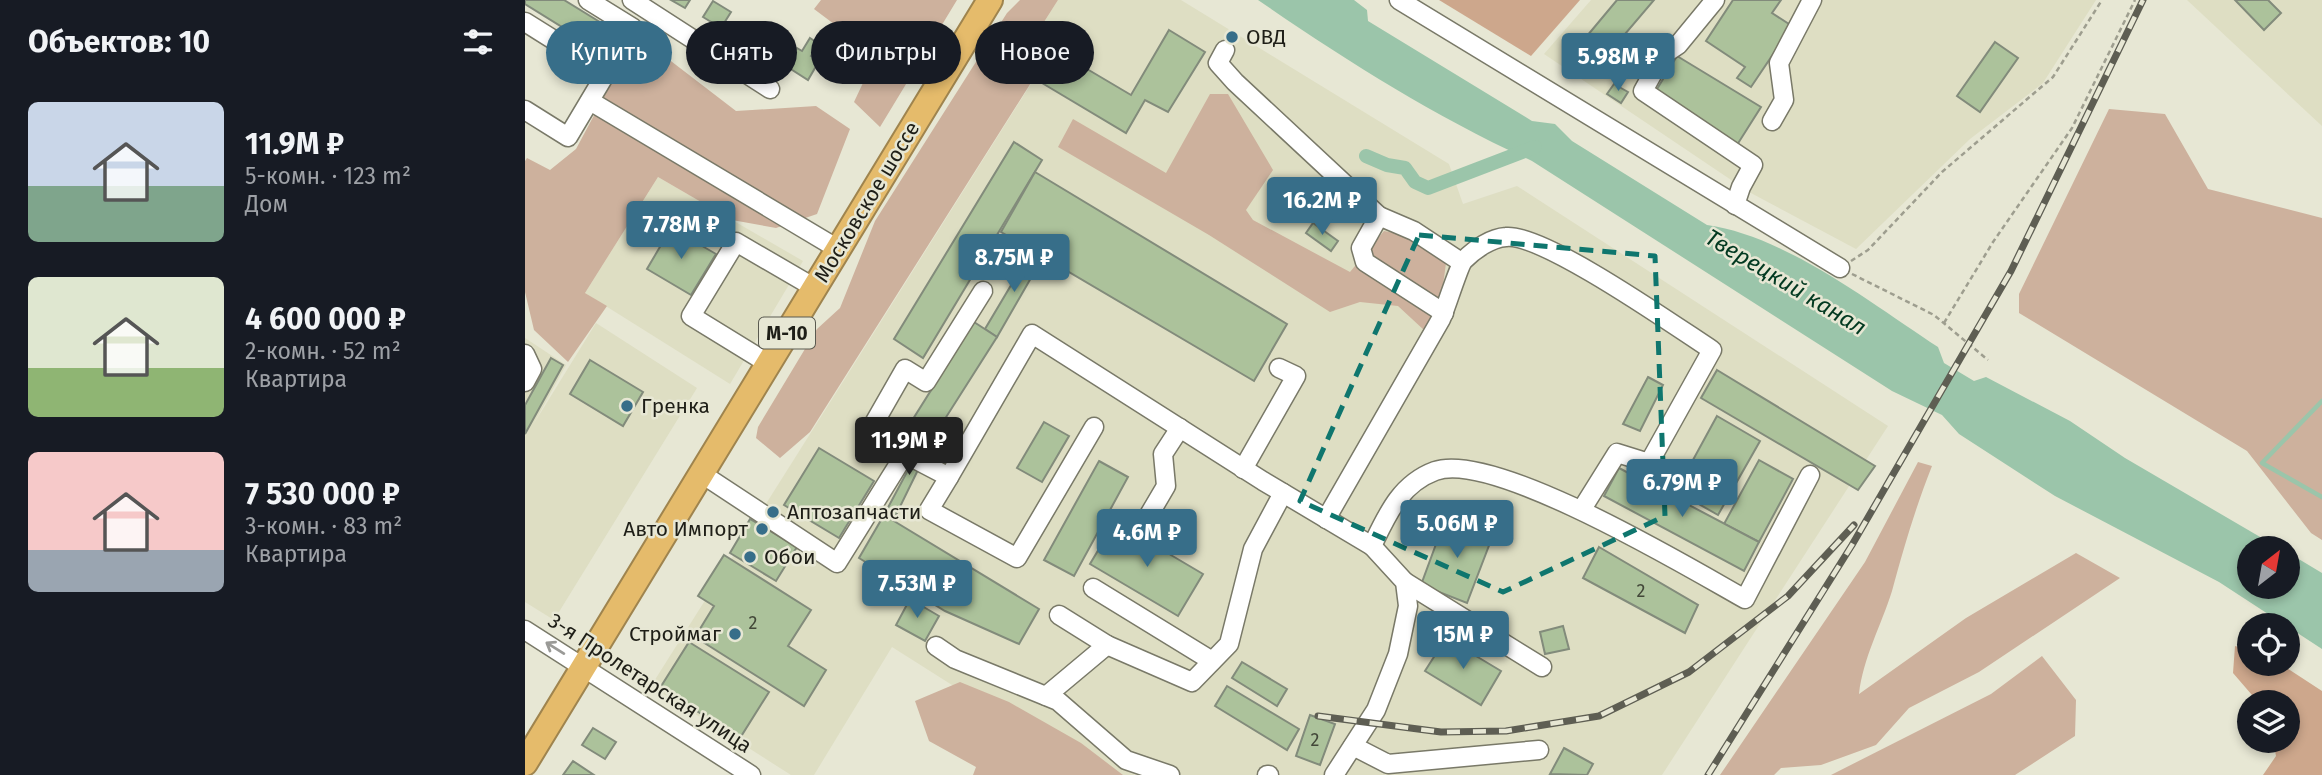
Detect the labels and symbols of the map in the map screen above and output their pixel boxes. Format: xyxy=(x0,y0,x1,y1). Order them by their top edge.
place label: ОВД xyxy=(1246,24,1286,50)
marker: ОВД xyxy=(1224,29,1240,45)
pin: 5.98M ₽ xyxy=(1553,34,1683,93)
street label: Московское шоссе xyxy=(809,117,925,287)
pin: 16.2M ₽ xyxy=(1257,177,1387,237)
pin: 7.78M ₽ xyxy=(616,202,746,261)
water label: Тверецкий канал xyxy=(1700,223,1872,341)
pin: 8.75M ₽ xyxy=(949,234,1079,294)
road number: М-10 xyxy=(759,318,815,348)
place label: Гренка xyxy=(641,393,710,419)
marker: Гренка xyxy=(619,398,635,414)
pin: 11.9M ₽ xyxy=(844,418,974,477)
pin: 6.79M ₽ xyxy=(1617,460,1747,519)
place label: Аптозапчасти xyxy=(787,499,921,525)
pin: 5.06M ₽ xyxy=(1392,500,1522,560)
marker: Аптозапчасти xyxy=(765,504,781,520)
pin: 4.6M ₽ xyxy=(1090,510,1204,569)
place label: Авто Импорт xyxy=(623,516,749,542)
marker: Авто Импорт xyxy=(754,521,770,537)
north arrow xyxy=(2237,536,2299,598)
place label: Обои xyxy=(764,544,816,570)
marker: Обои xyxy=(742,549,758,565)
pin: 7.53M ₽ xyxy=(852,560,982,620)
house number: 2 xyxy=(1637,580,1646,602)
street label: 3-я Пролетарская улица xyxy=(543,607,757,759)
house number: 2 xyxy=(749,612,758,634)
pin: 15M ₽ xyxy=(1414,612,1512,671)
place label: Строймаг xyxy=(629,621,721,647)
marker: Строймаг xyxy=(727,626,743,642)
one-way arrow xyxy=(545,641,565,655)
house number: 2 xyxy=(1311,729,1320,751)

